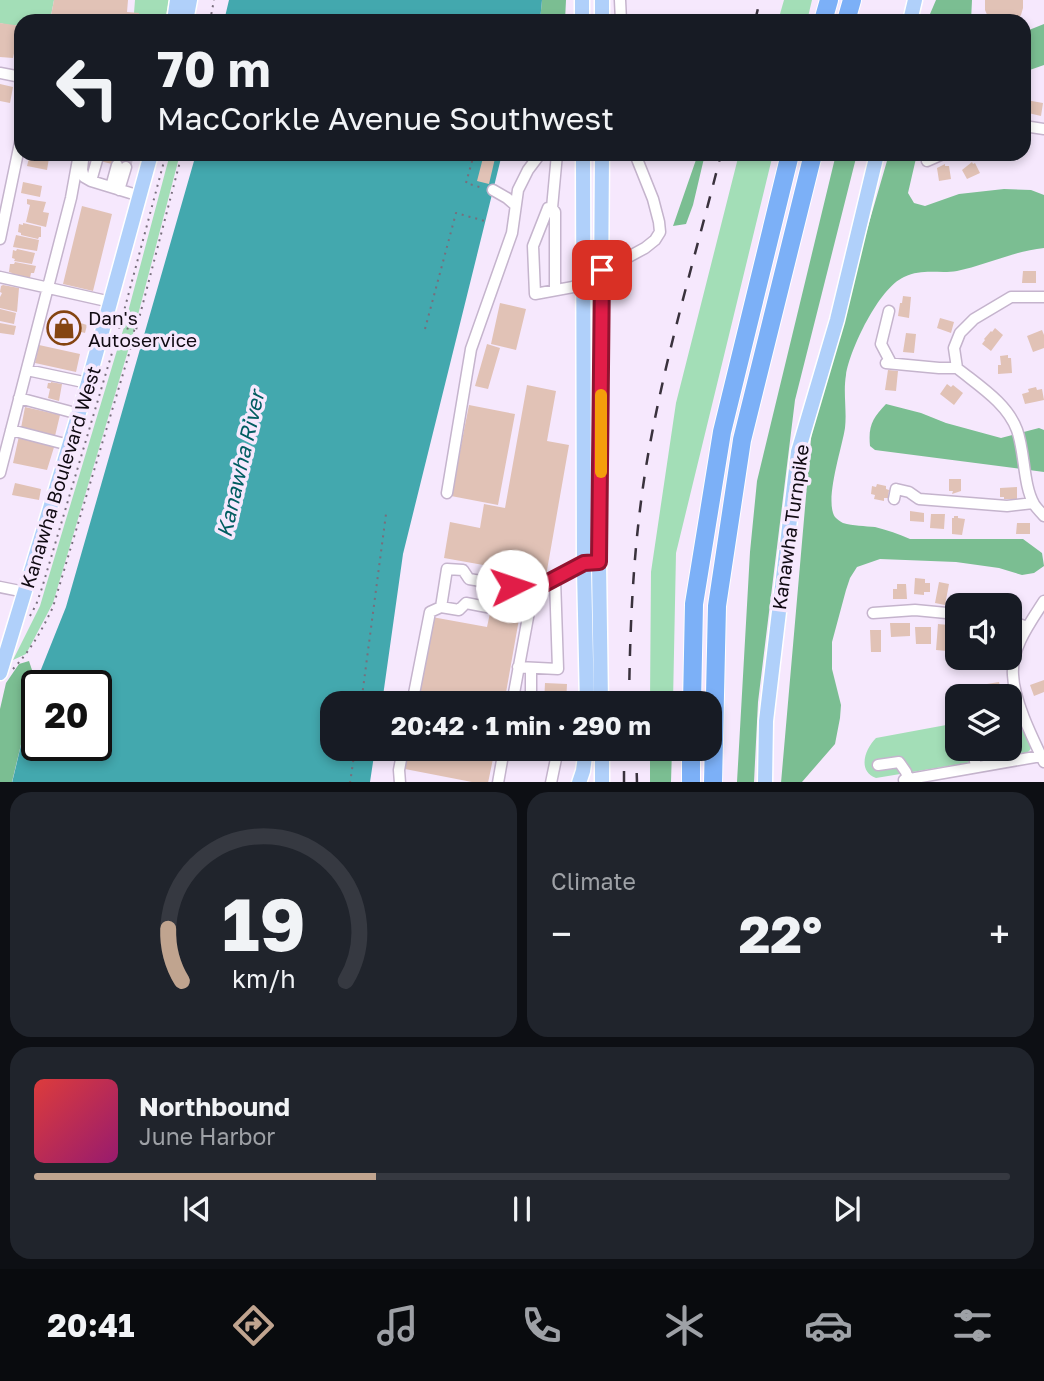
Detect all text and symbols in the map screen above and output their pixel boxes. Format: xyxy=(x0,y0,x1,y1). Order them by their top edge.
text: 70 m xyxy=(157,39,271,98)
icon: left xyxy=(42,42,133,133)
text: MacCorkle Avenue Southwest xyxy=(157,99,614,137)
pin xyxy=(572,240,632,300)
icon: arrive xyxy=(583,251,621,289)
place label: Dan's Autoservice xyxy=(88,306,197,351)
shop icon: Dan's Autoservice xyxy=(45,309,83,347)
street label: Kanawha Boulevard West xyxy=(15,363,105,591)
water label: Kanawha River xyxy=(211,386,270,540)
street label: Kanawha Turnpike xyxy=(767,443,813,611)
position arrow xyxy=(475,549,549,623)
map controls xyxy=(945,593,1022,761)
button: sound xyxy=(945,593,1022,670)
speed limit sign: 20 xyxy=(21,670,112,761)
button: layers xyxy=(945,684,1022,761)
text: 20:42 · 1 min · 290 m xyxy=(391,710,651,741)
text: Climate xyxy=(551,867,636,895)
text: 19 xyxy=(222,880,305,967)
text: 22° xyxy=(739,902,822,964)
text: − xyxy=(551,911,572,956)
text: + xyxy=(989,911,1010,956)
text: km/h xyxy=(232,962,295,993)
text: Northbound xyxy=(139,1091,290,1122)
text: June Harbor xyxy=(139,1122,275,1150)
icon: previous xyxy=(178,1190,216,1228)
icon: pause xyxy=(503,1190,541,1228)
icon: next xyxy=(828,1190,866,1228)
icon: directions xyxy=(229,1301,278,1350)
icon: music xyxy=(373,1301,422,1350)
icon: phone xyxy=(517,1301,566,1350)
icon: climate xyxy=(660,1301,709,1350)
icon: car xyxy=(804,1301,853,1350)
icon: filters xyxy=(948,1301,997,1350)
text: 20:41 xyxy=(47,1306,134,1344)

